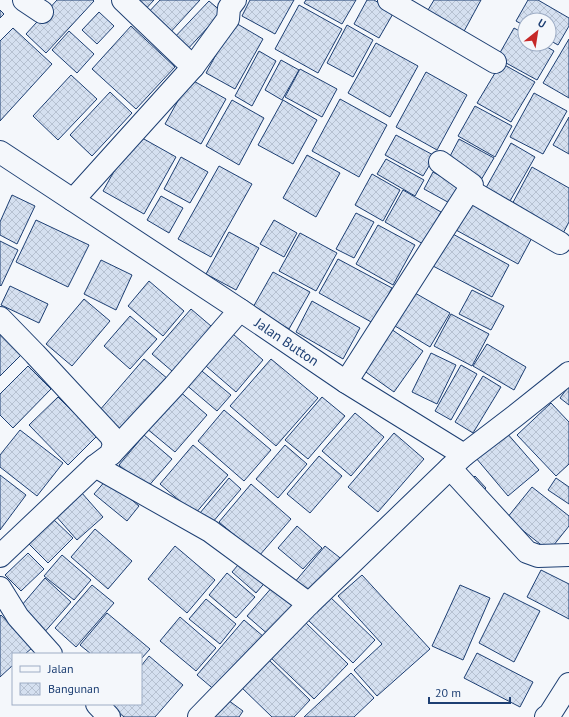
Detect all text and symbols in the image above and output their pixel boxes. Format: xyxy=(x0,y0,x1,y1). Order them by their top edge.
north arrow xyxy=(517,12,557,52)
text: U xyxy=(536,16,549,31)
street label: Jalan Button xyxy=(250,313,322,370)
legend xyxy=(12,653,142,705)
text: Jalan xyxy=(47,661,73,676)
scale bar xyxy=(429,679,510,705)
text: Bangunan xyxy=(48,681,100,696)
text: 20 m xyxy=(435,685,461,700)

